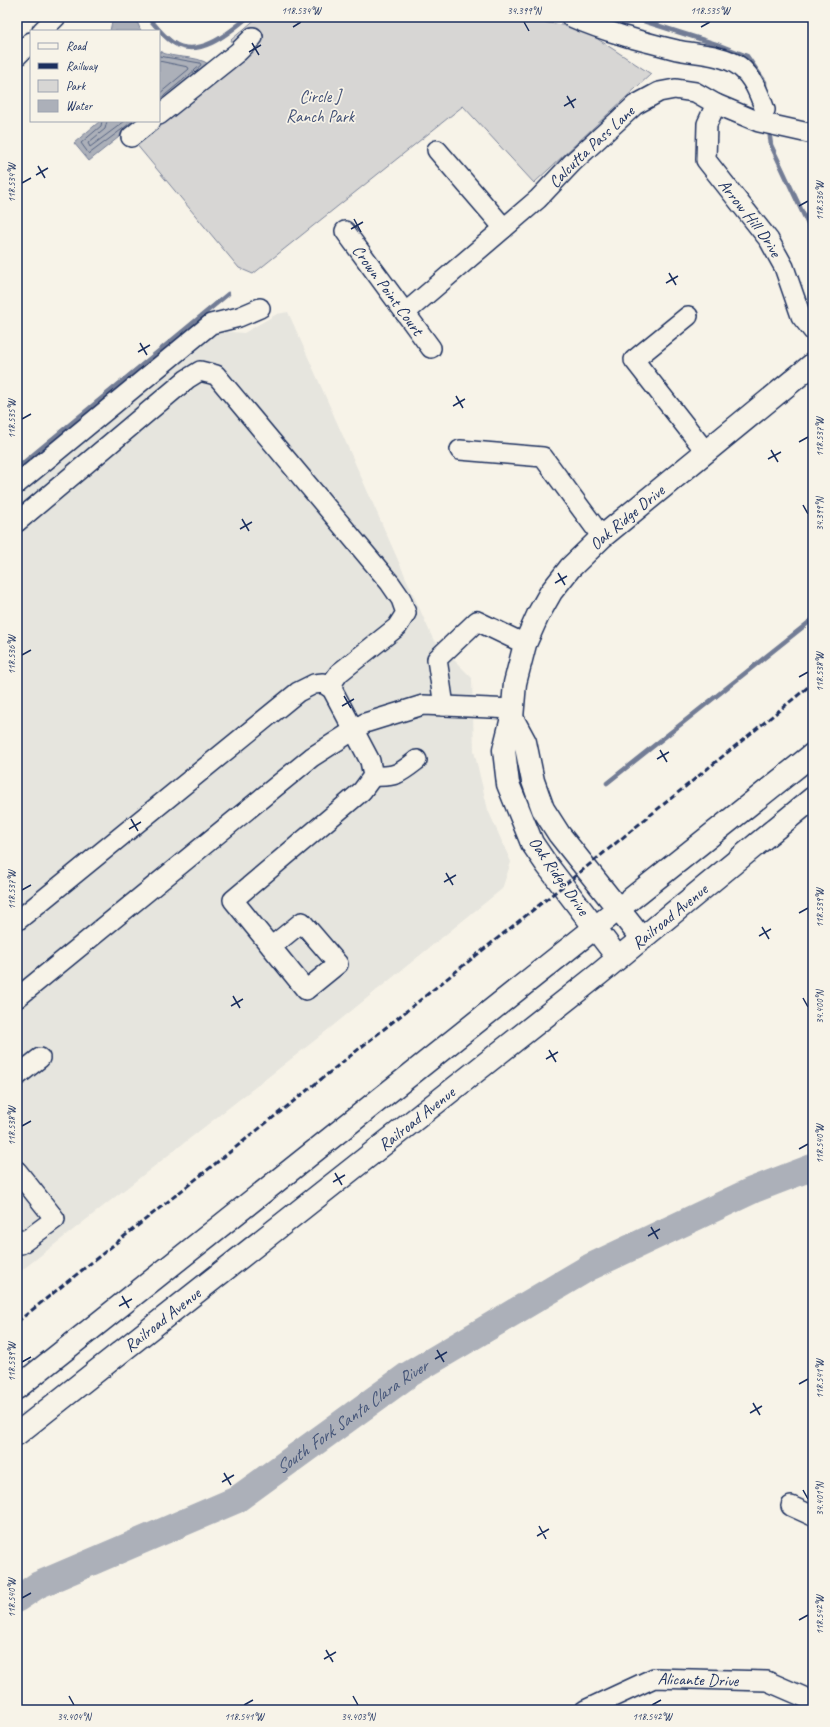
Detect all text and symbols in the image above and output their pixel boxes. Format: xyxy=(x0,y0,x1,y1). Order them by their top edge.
text: 118.534°W xyxy=(281,4,322,17)
text: 34.399°N xyxy=(507,4,543,17)
text: 118.535°W xyxy=(690,4,731,17)
legend xyxy=(30,30,160,122)
text: Road xyxy=(66,38,88,54)
text: Railway xyxy=(66,58,98,74)
text: Park xyxy=(66,78,87,94)
park label: Circle J Ranch Park xyxy=(286,86,356,127)
text: Water xyxy=(66,98,94,114)
street label: Calcutta Pass Lane xyxy=(544,100,640,192)
text: 118.534°W xyxy=(5,162,18,203)
street label: Arrow Hill Drive xyxy=(714,175,787,262)
text: 118.536°W xyxy=(813,180,826,221)
street label: Crown Point Court xyxy=(348,240,430,341)
text: 118.535°W xyxy=(5,398,18,439)
text: 118.537°W xyxy=(813,416,826,457)
street label: Oak Ridge Drive xyxy=(585,479,670,554)
text: 34.399°N xyxy=(813,495,826,531)
text: 118.536°W xyxy=(5,634,18,675)
text: 118.538°W xyxy=(813,651,826,692)
street label: Oak Ridge Drive xyxy=(524,833,595,921)
text: 118.537°W xyxy=(5,869,18,910)
street label: Railroad Avenue xyxy=(627,878,713,953)
text: 118.539°W xyxy=(813,887,826,928)
text: 34.400°N xyxy=(813,988,826,1024)
street label: Railroad Avenue xyxy=(374,1081,460,1155)
text: 118.538°W xyxy=(5,1105,18,1146)
text: 118.540°W xyxy=(813,1123,826,1164)
street label: Railroad Avenue xyxy=(120,1282,206,1356)
text: 118.539°W xyxy=(5,1341,18,1382)
water label: South Fork Santa Clara River xyxy=(271,1353,434,1479)
text: 118.541°W xyxy=(813,1358,826,1399)
text: 34.401°N xyxy=(813,1480,826,1516)
text: 118.540°W xyxy=(5,1577,18,1618)
text: 118.542°W xyxy=(813,1594,826,1635)
street label: Alicante Drive xyxy=(657,1668,740,1691)
text: 34.404°N xyxy=(57,1710,93,1723)
text: 118.541°W xyxy=(224,1710,265,1723)
text: 34.403°N xyxy=(341,1710,377,1723)
text: 118.542°W xyxy=(632,1710,673,1723)

